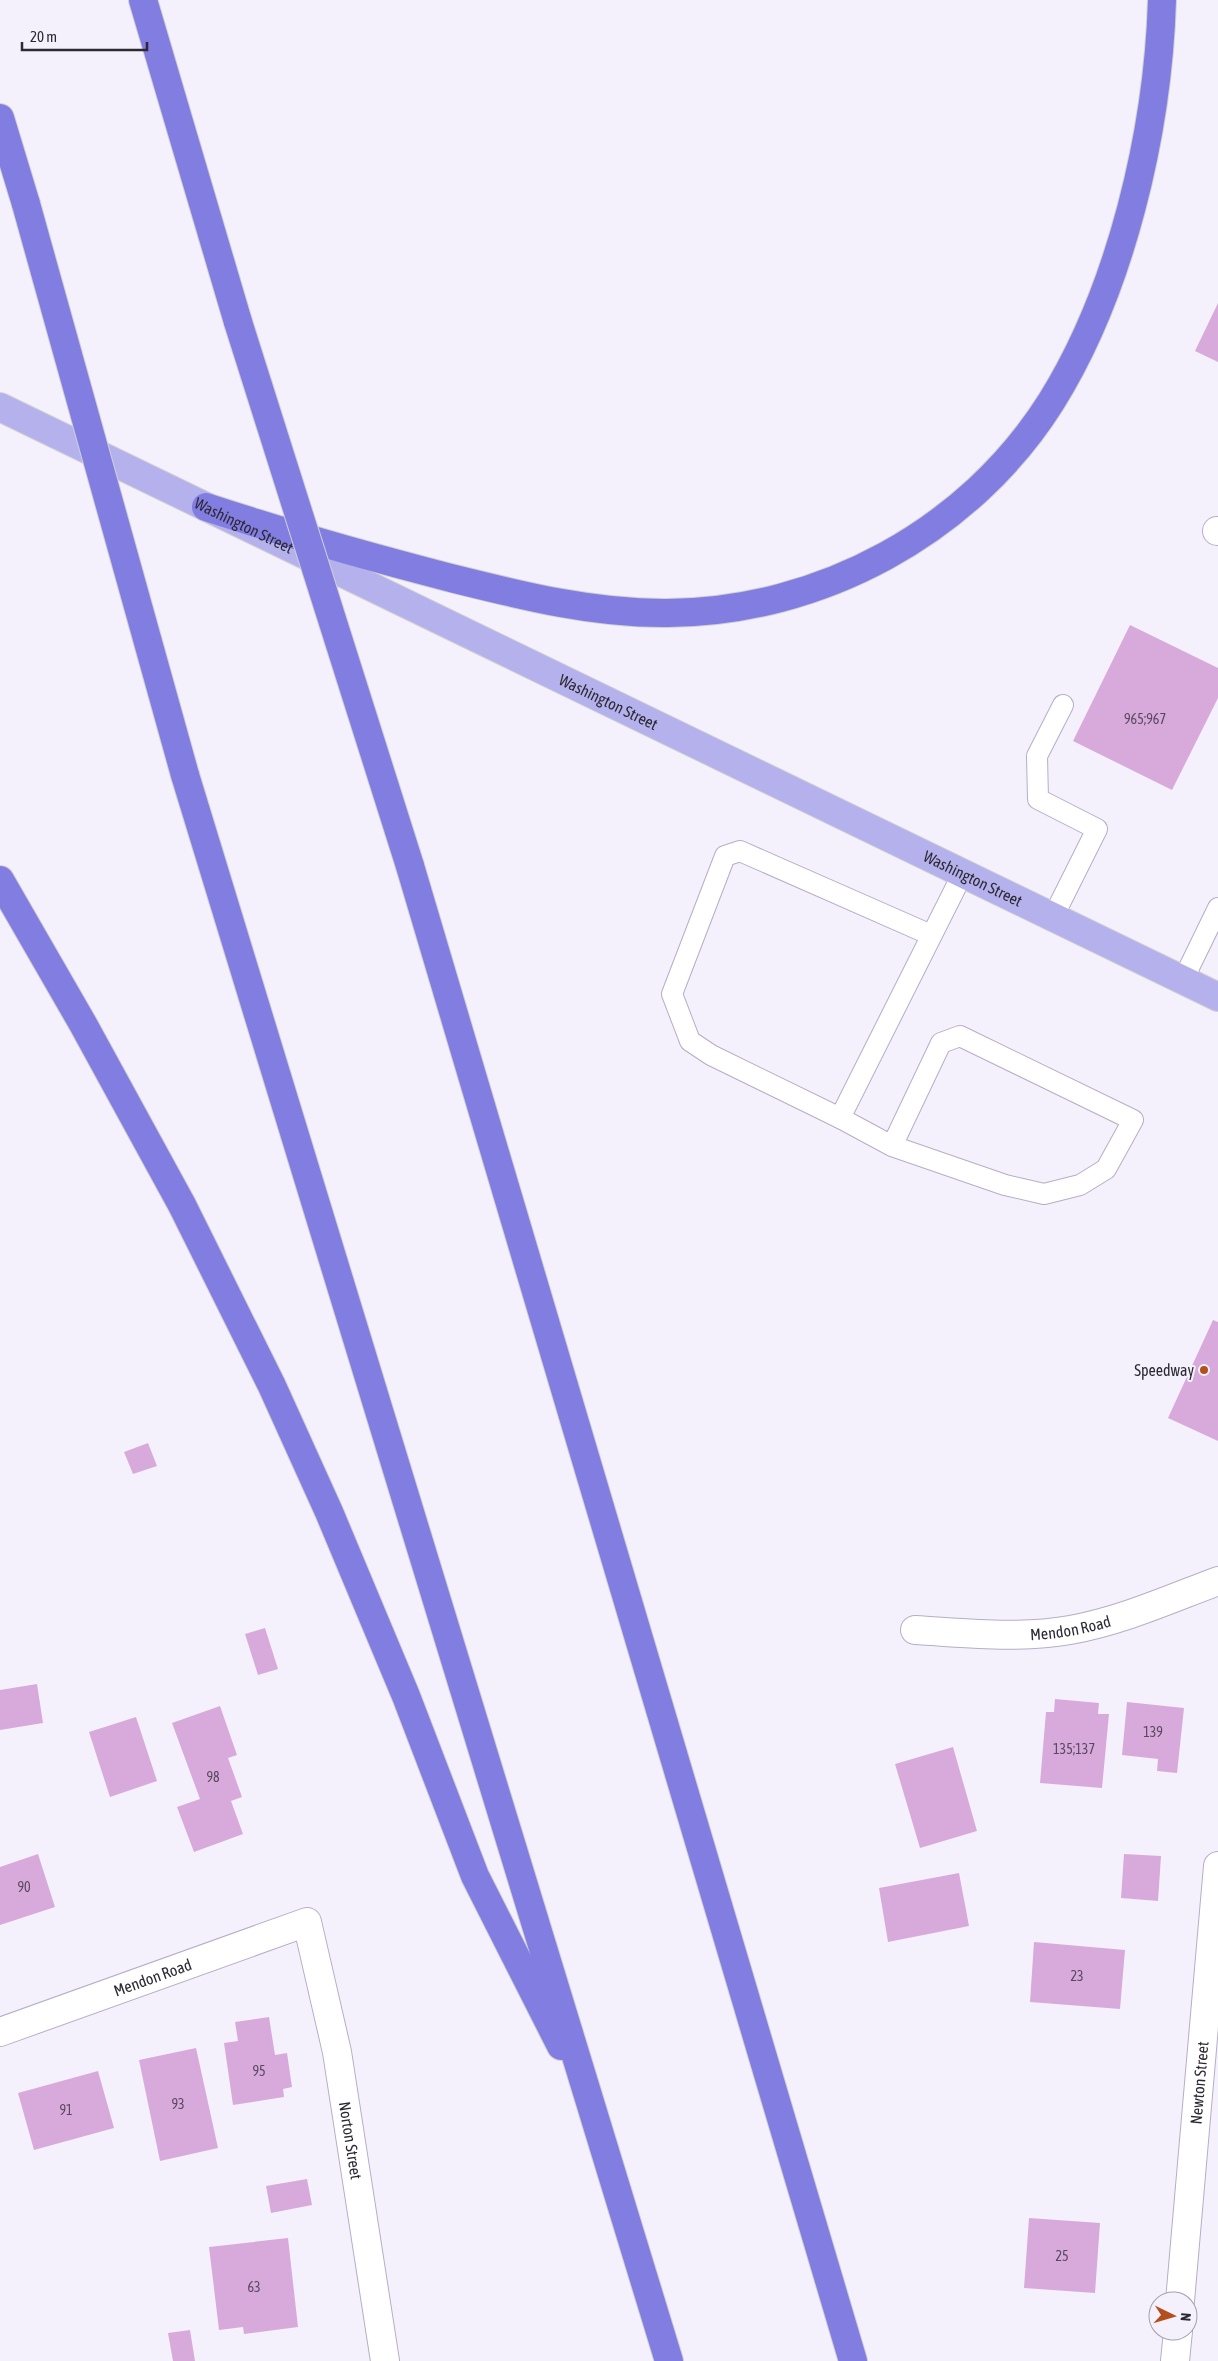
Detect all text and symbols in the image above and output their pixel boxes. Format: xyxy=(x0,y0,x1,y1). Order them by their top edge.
scale bar xyxy=(22,20,148,52)
text: 20 m xyxy=(30,28,57,45)
street label: Washington Street xyxy=(192,494,297,557)
street label: Washington Street xyxy=(556,670,661,733)
house number: 965;967 xyxy=(1124,711,1166,727)
street label: Washington Street xyxy=(921,847,1025,910)
place label: Speedway xyxy=(1134,1361,1194,1380)
marker: Speedway xyxy=(1198,1364,1210,1376)
street label: Mendon Road xyxy=(1030,1612,1113,1643)
house number: 139 xyxy=(1143,1724,1163,1740)
house number: 135;137 xyxy=(1053,1741,1095,1757)
house number: 98 xyxy=(206,1769,220,1785)
house number: 90 xyxy=(17,1879,31,1895)
street label: Mendon Road xyxy=(111,1955,194,2000)
house number: 23 xyxy=(1070,1968,1084,1984)
street label: Newton Street xyxy=(1186,2040,1212,2125)
house number: 95 xyxy=(252,2063,266,2079)
house number: 93 xyxy=(171,2096,185,2112)
street label: Norton Street xyxy=(336,2100,366,2181)
house number: 91 xyxy=(59,2102,73,2118)
house number: 25 xyxy=(1055,2248,1069,2264)
house number: 63 xyxy=(247,2279,261,2295)
north arrow xyxy=(1148,2291,1198,2341)
text: N xyxy=(1178,2312,1194,2322)

